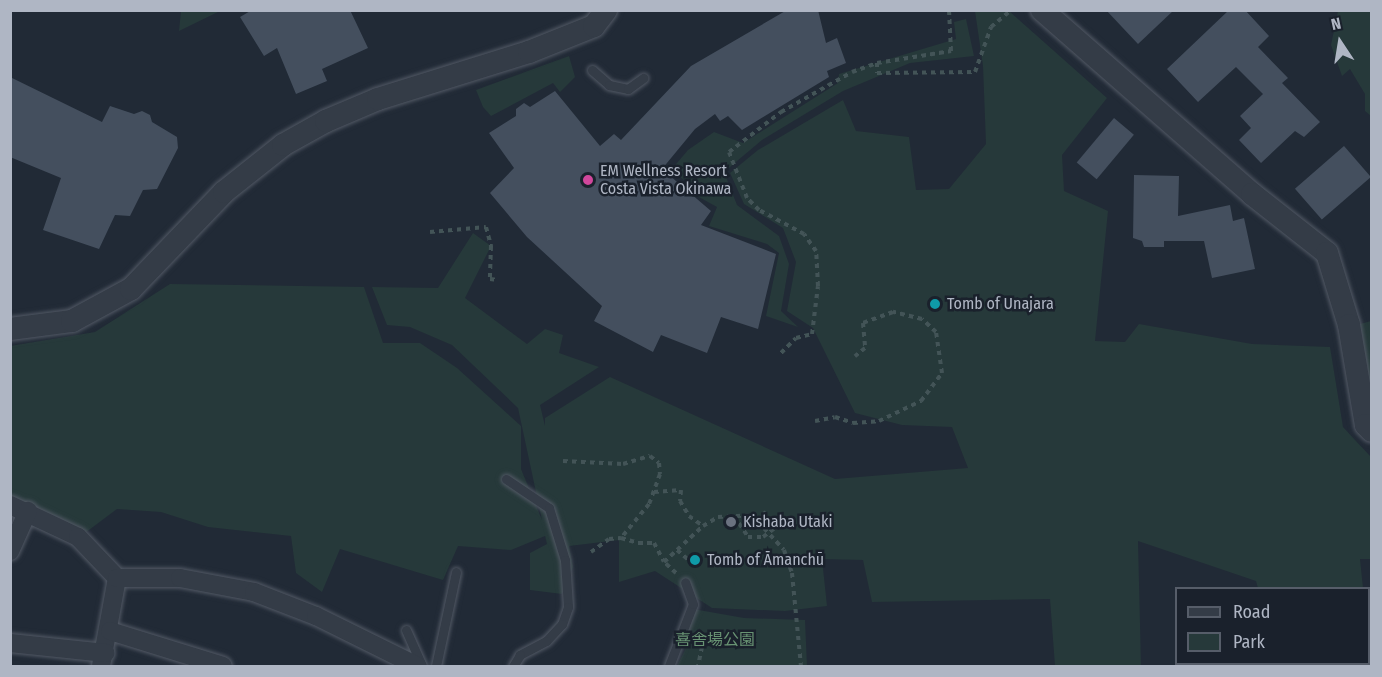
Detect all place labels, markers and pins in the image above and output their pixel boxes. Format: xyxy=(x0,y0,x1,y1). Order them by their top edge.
place label: EM Wellness Resort Costa Vista Okinawa xyxy=(600,161,731,199)
marker: EM Wellness Resort Costa Vista Okinawa xyxy=(581,173,595,187)
place label: Tomb of Unajara xyxy=(947,294,1054,314)
marker: Tomb of Unajara xyxy=(928,297,942,311)
place label: Kishaba Utaki xyxy=(743,512,832,532)
marker: Kishaba Utaki xyxy=(724,515,738,529)
place label: Tomb of Āmanchū xyxy=(707,550,824,570)
marker: Tomb of Āmanchū xyxy=(688,553,702,567)

